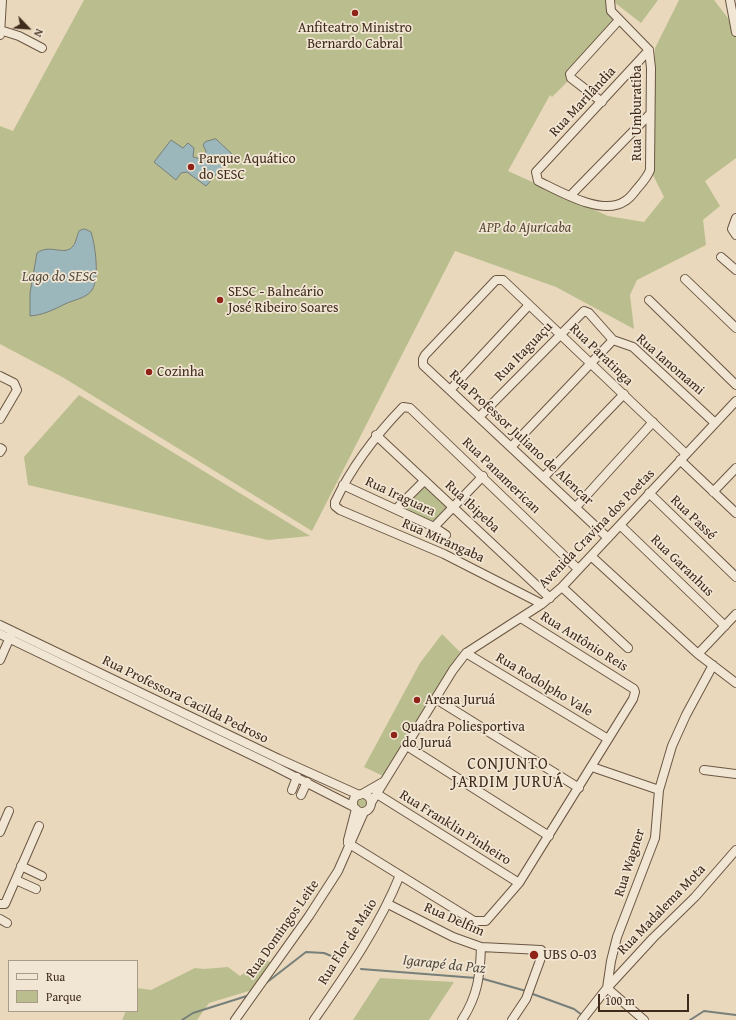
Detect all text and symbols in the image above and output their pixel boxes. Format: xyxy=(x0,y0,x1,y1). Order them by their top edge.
north arrow xyxy=(8,8,48,48)
marker: Anfiteatro Ministro Bernardo Cabral xyxy=(350,8,360,18)
place label: Anfiteatro Ministro Bernardo Cabral xyxy=(298,20,412,52)
text: N xyxy=(30,26,48,40)
street label: Rua Marilândia xyxy=(546,64,620,140)
street label: Rua Umburatiba xyxy=(629,65,645,161)
place label: Parque Aquático do SESC xyxy=(199,151,296,184)
marker: Parque Aquático do SESC xyxy=(186,162,196,172)
park label: APP do Ajuricaba xyxy=(479,220,571,236)
water label: Lago do SESC xyxy=(22,268,96,286)
place label: SESC - Balneário José Ribeiro Soares xyxy=(228,284,339,316)
marker: SESC - Balneário José Ribeiro Soares xyxy=(215,295,225,305)
street label: Rua Itaguaçu xyxy=(492,319,556,385)
street label: Rua Paratinga xyxy=(566,320,636,390)
street label: Rua Ianomami xyxy=(633,331,707,399)
place label: Cozinha xyxy=(157,364,204,380)
marker: Cozinha xyxy=(144,367,154,377)
street label: Rua Professor Juliano de Alencar xyxy=(445,367,597,509)
street label: Rua Panamerican xyxy=(458,434,544,518)
street label: Avenida Cravina dos Poetas xyxy=(535,466,659,592)
street label: Rua Iraguara xyxy=(362,473,438,521)
street label: Rua Ibipeba xyxy=(441,477,503,537)
street label: Rua Passé xyxy=(667,492,719,544)
street label: Rua Mirangaba xyxy=(399,515,487,567)
street label: Rua Garanhus xyxy=(647,532,717,600)
street label: Rua Antônio Reis xyxy=(537,608,631,676)
street label: Rua Rodolpho Vale xyxy=(492,649,596,721)
street label: Rua Professora Cacilda Pedroso xyxy=(99,652,271,748)
place label: Arena Juruá xyxy=(425,692,495,708)
marker: Arena Juruá xyxy=(412,695,422,705)
place label: Quadra Poliesportiva do Juruá xyxy=(402,719,525,752)
marker: Quadra Poliesportiva do Juruá xyxy=(389,730,399,740)
district label: CONJUNTO JARDIM JURUÁ xyxy=(452,755,564,793)
street label: Rua Franklin Pinheiro xyxy=(396,787,514,869)
street label: Rua Wagner xyxy=(611,827,649,899)
street label: Rua Madalema Mota xyxy=(615,861,709,959)
street label: Rua Domingos Leite xyxy=(243,877,323,981)
street label: Rua Flor de Maio xyxy=(315,896,381,988)
street label: Rua Delfim xyxy=(421,899,487,941)
place label: UBS O-03 xyxy=(543,947,597,963)
marker: UBS O-03 xyxy=(528,949,540,961)
water label: Igarapé da Paz xyxy=(402,952,486,978)
legend xyxy=(8,960,138,1012)
text: Rua xyxy=(46,968,65,985)
scale bar xyxy=(600,986,691,1012)
text: Parque xyxy=(46,988,81,1005)
text: 100 m xyxy=(605,992,635,1009)

